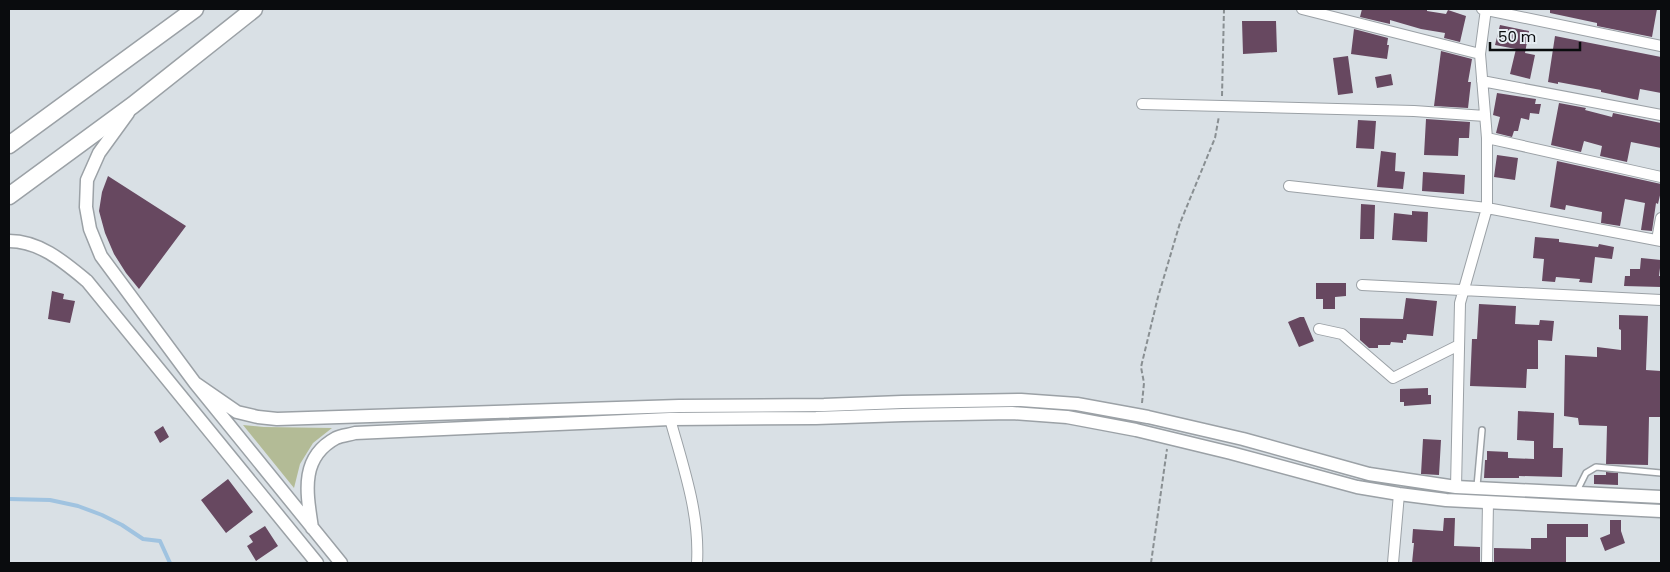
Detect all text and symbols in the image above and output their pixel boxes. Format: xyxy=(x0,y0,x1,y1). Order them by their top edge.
scale bar xyxy=(1490,20,1580,52)
text: 50 m xyxy=(1498,26,1536,47)

